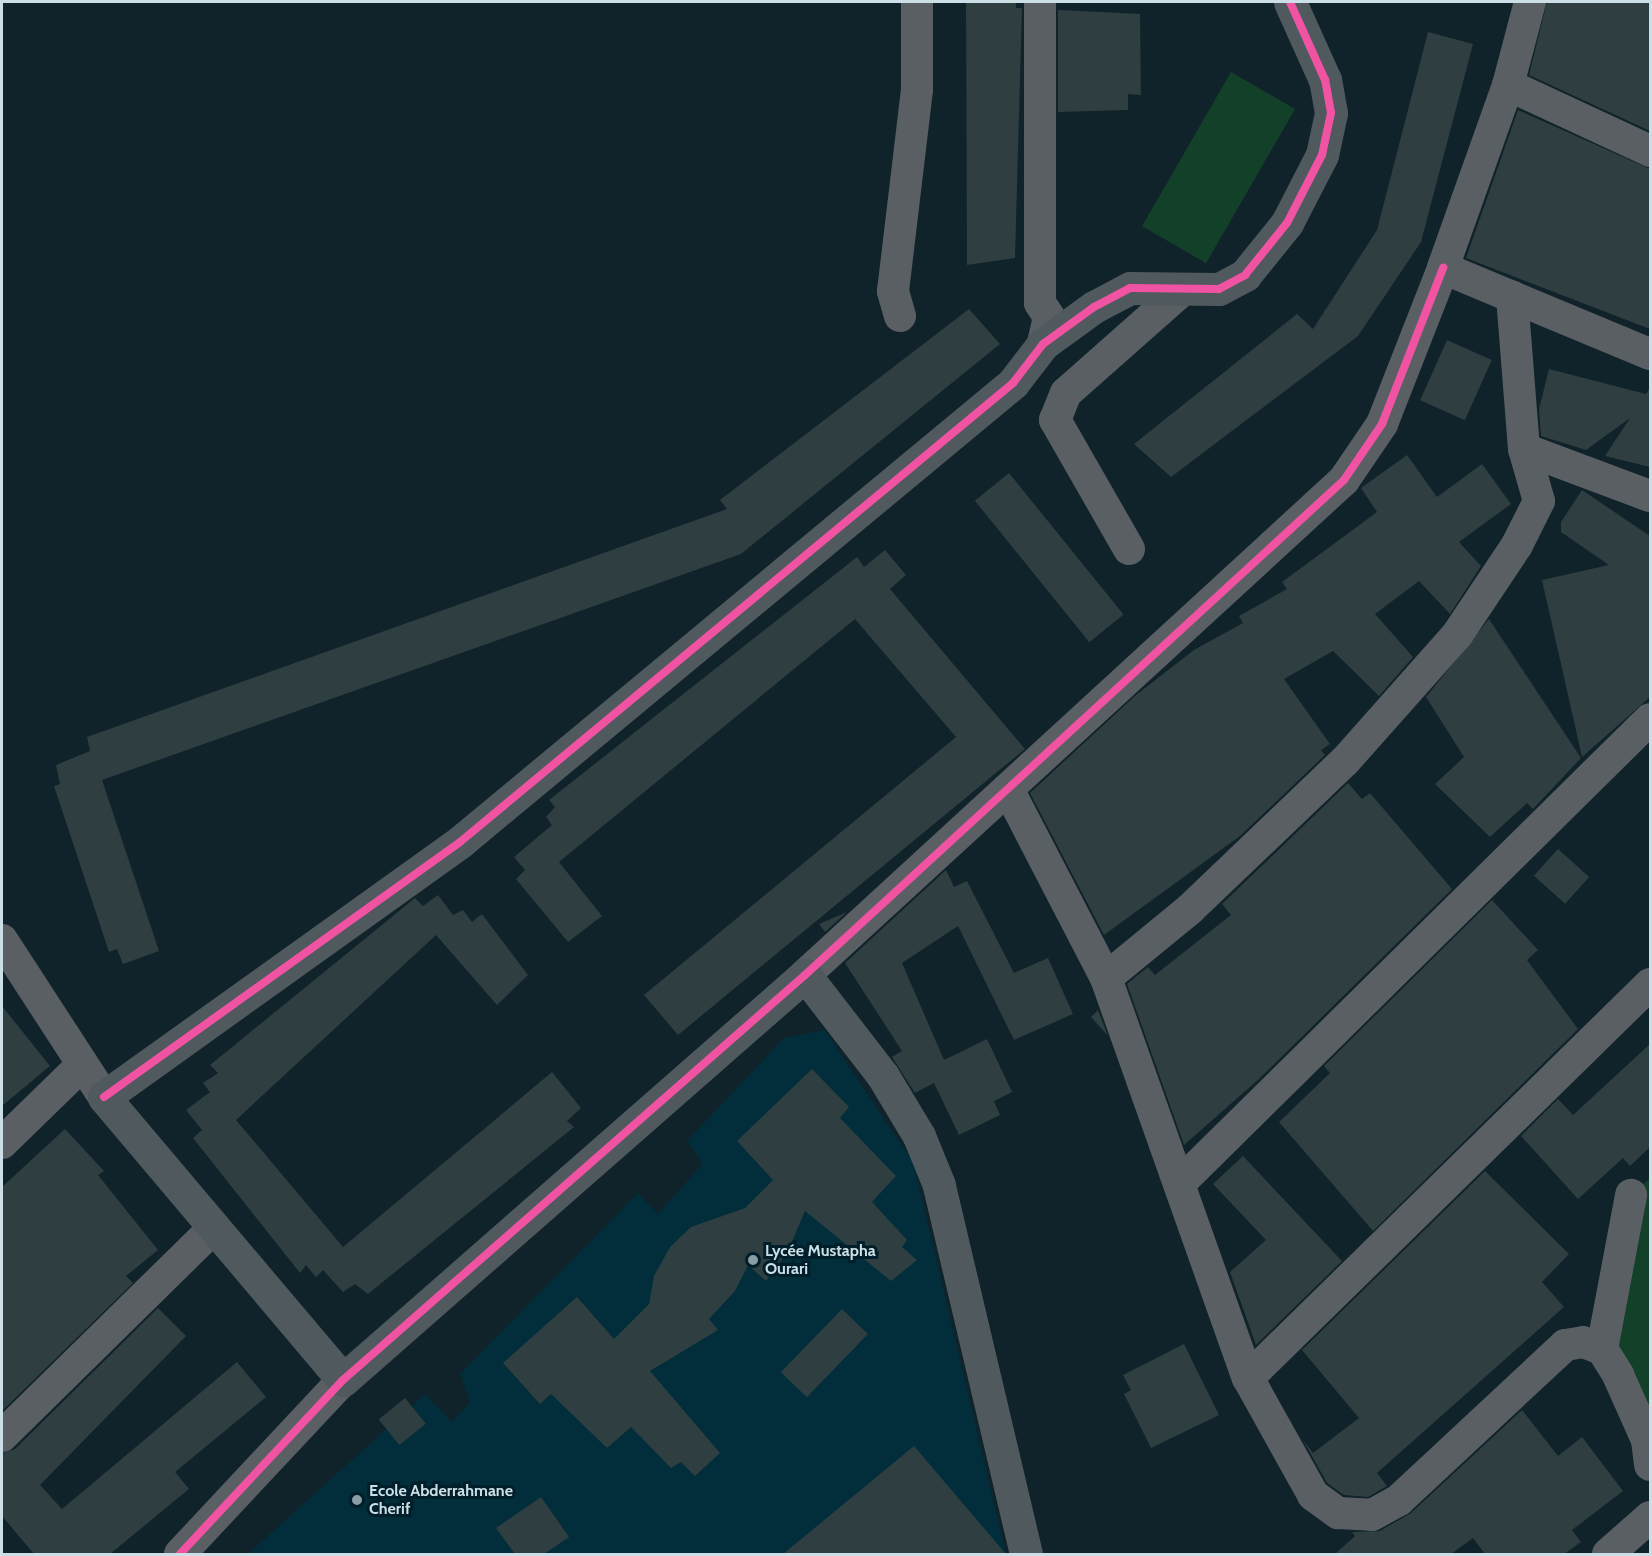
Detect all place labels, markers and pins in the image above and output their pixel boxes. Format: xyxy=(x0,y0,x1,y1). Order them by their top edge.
place label: Lycée Mustapha Ourari xyxy=(765,1241,876,1279)
marker: Lycée Mustapha Ourari xyxy=(746,1253,760,1267)
place label: Ecole Abderrahmane Cherif xyxy=(369,1481,513,1519)
marker: Ecole Abderrahmane Cherif xyxy=(350,1493,364,1507)

